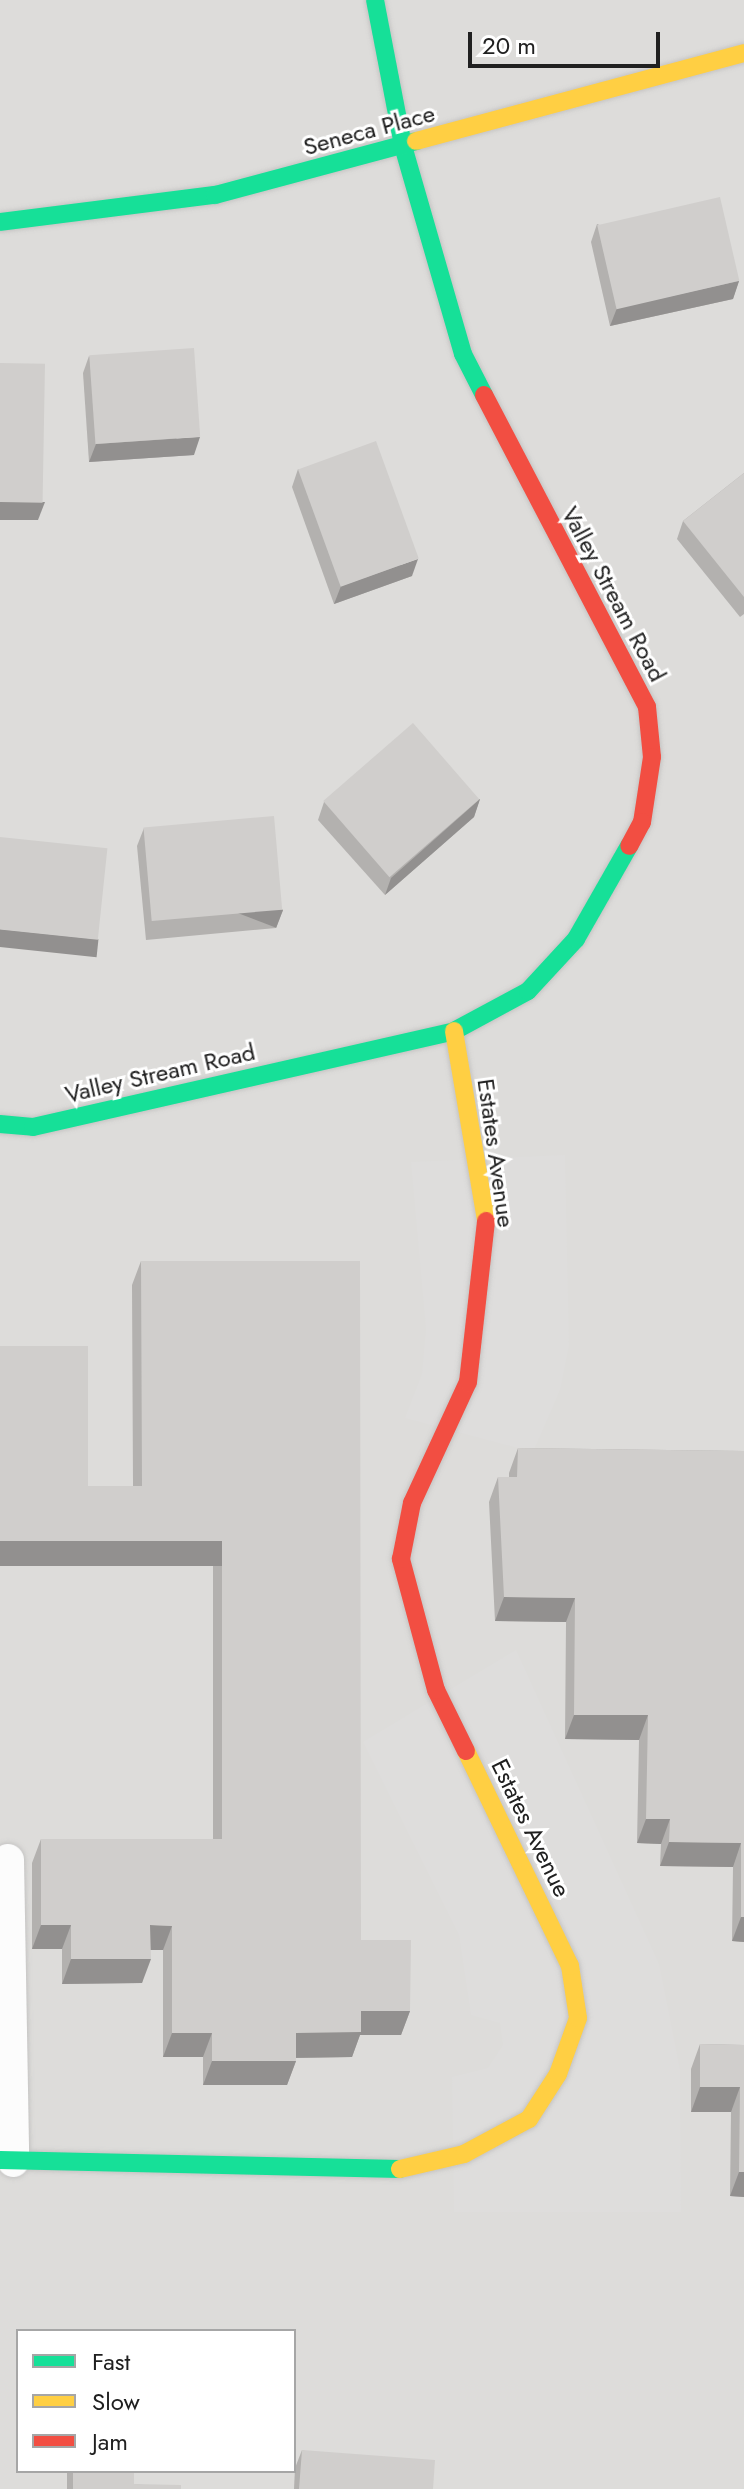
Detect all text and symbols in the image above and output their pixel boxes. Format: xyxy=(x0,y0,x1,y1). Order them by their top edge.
scale bar xyxy=(472,16,664,66)
text: 20 m xyxy=(482,28,536,63)
street label: Seneca Place xyxy=(300,99,438,161)
street label: Valley Stream Road xyxy=(556,502,672,686)
street label: Valley Stream Road xyxy=(62,1037,258,1109)
street label: Estates Avenue xyxy=(471,1077,521,1229)
street label: Estates Avenue xyxy=(485,1754,577,1902)
legend xyxy=(16,2329,296,2473)
text: Fast xyxy=(92,2344,130,2379)
text: Slow xyxy=(92,2384,140,2419)
text: Jam xyxy=(92,2424,128,2459)

